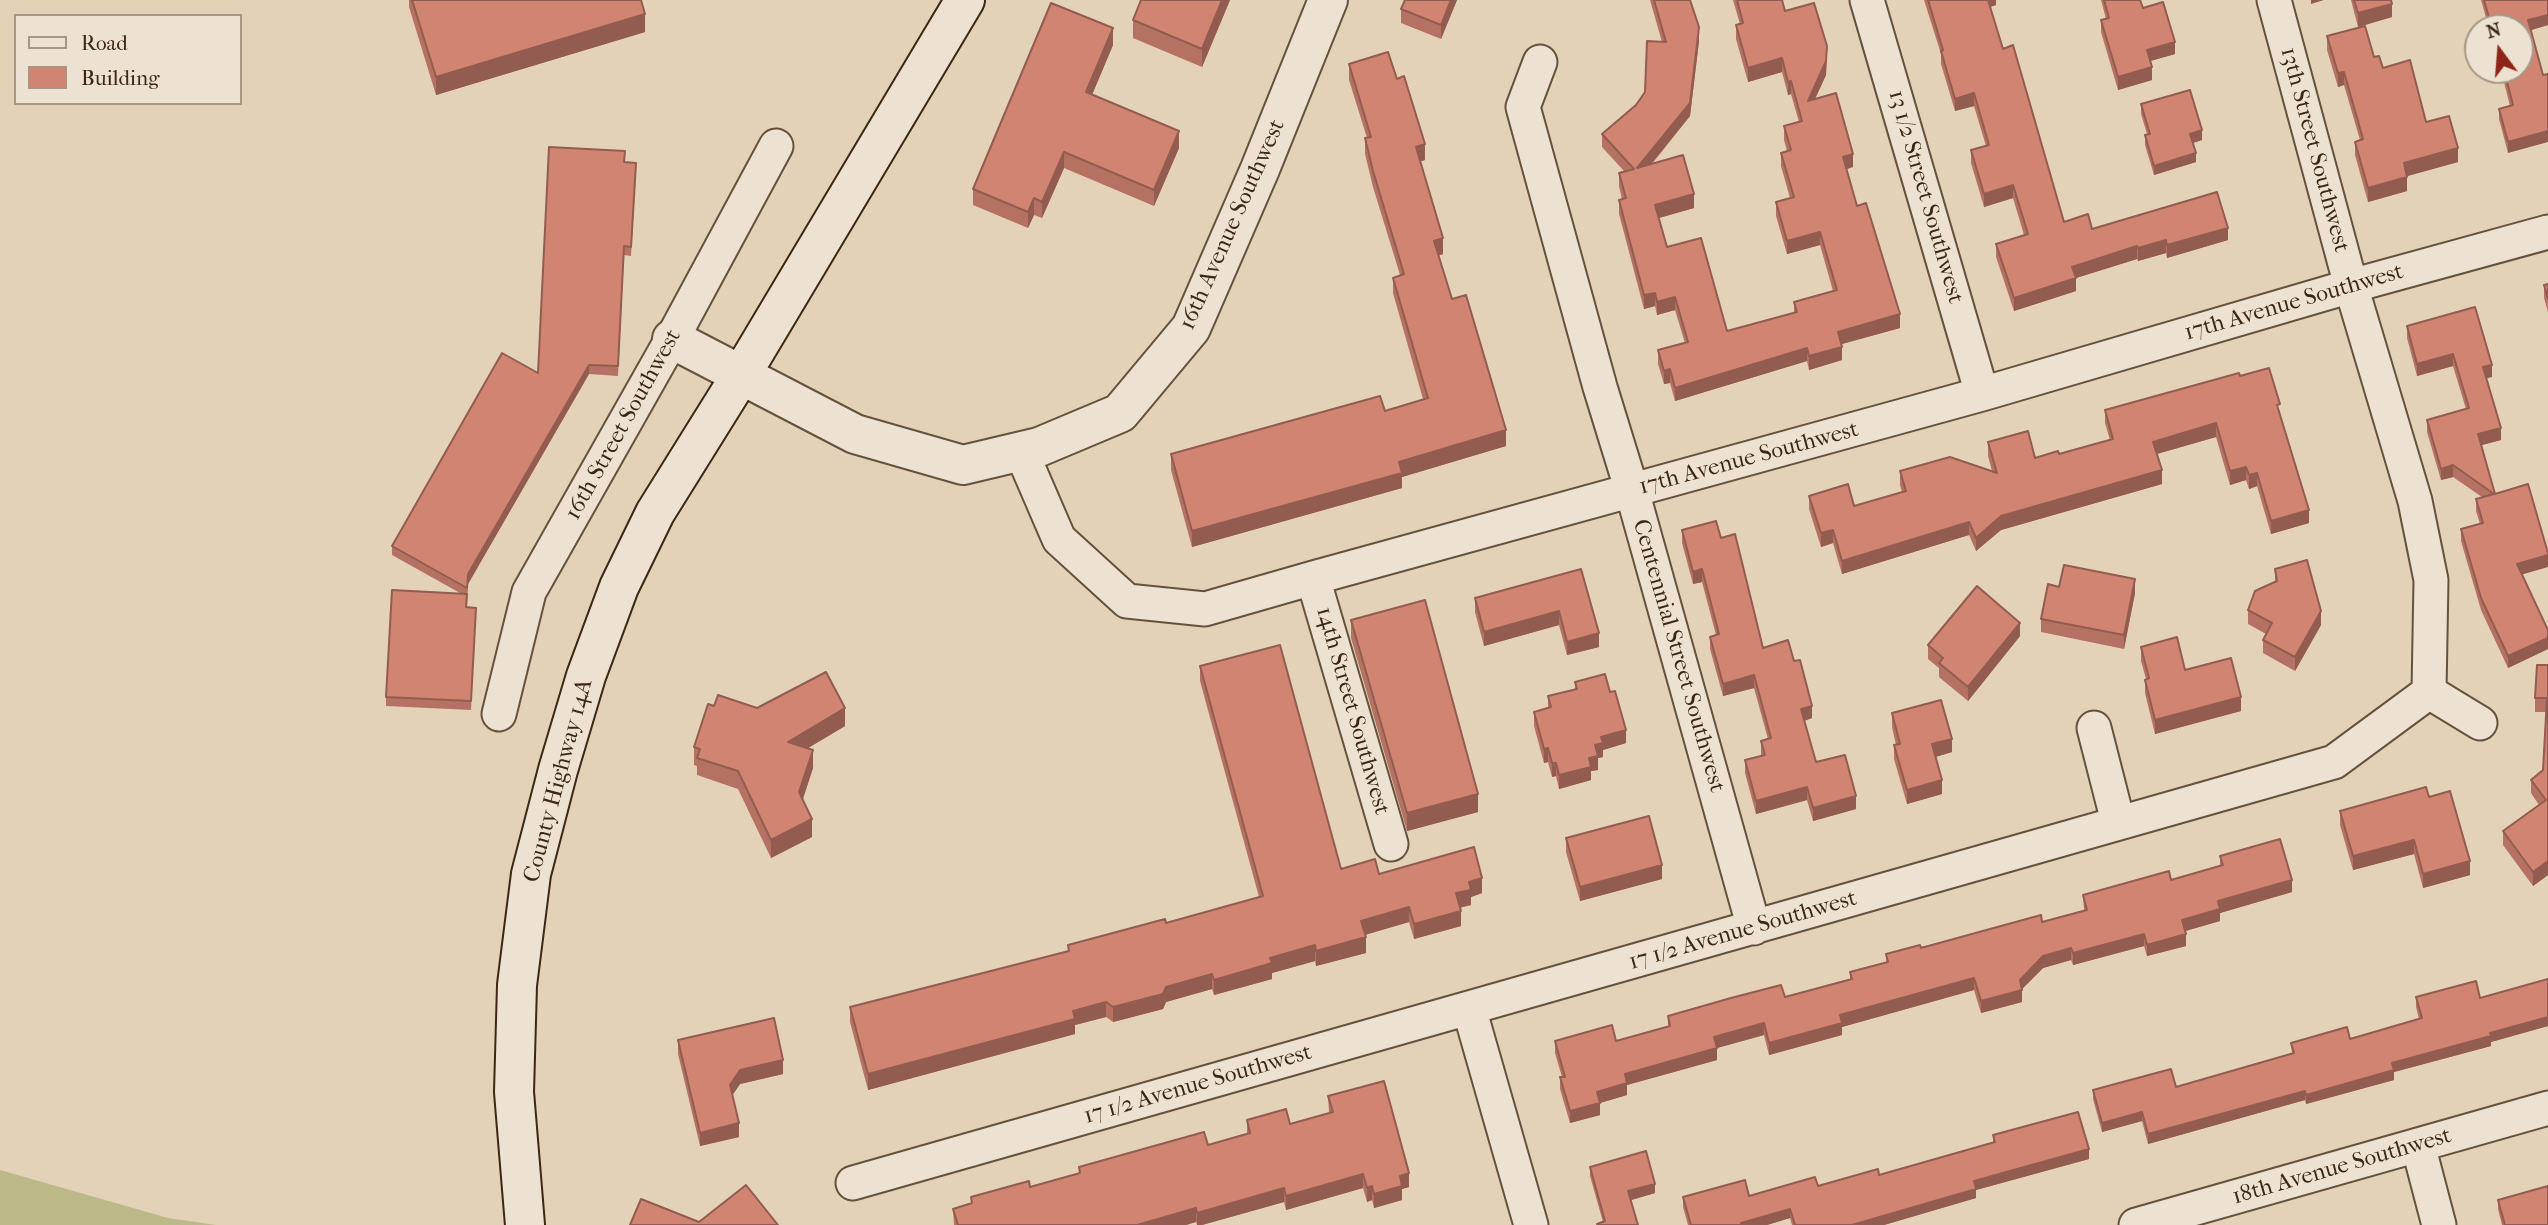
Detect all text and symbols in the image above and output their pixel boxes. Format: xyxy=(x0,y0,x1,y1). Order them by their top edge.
legend xyxy=(14,14,242,105)
north arrow xyxy=(2464,14,2534,84)
text: N xyxy=(2484,18,2504,43)
text: Road xyxy=(81,31,128,55)
street label: 13th Street Southwest xyxy=(2273,45,2355,255)
text: Building xyxy=(81,66,159,90)
street label: 13 1/2 Street Southwest xyxy=(1881,87,1969,307)
street label: 16th Avenue Southwest xyxy=(1174,115,1292,335)
street label: 17th Avenue Southwest xyxy=(2181,259,2407,347)
street label: 16th Street Southwest xyxy=(560,325,688,525)
street label: 17th Avenue Southwest xyxy=(1636,416,1862,502)
street label: Centennial Street Southwest xyxy=(1626,516,1730,796)
street label: 14th Street Southwest xyxy=(1309,604,1395,818)
street label: County Highway 14A xyxy=(519,676,599,886)
street label: 17 1/2 Avenue Southwest xyxy=(1626,885,1860,977)
street label: 17 1/2 Avenue Southwest xyxy=(1081,1039,1315,1131)
street label: 18th Avenue Southwest xyxy=(2229,1122,2455,1212)

